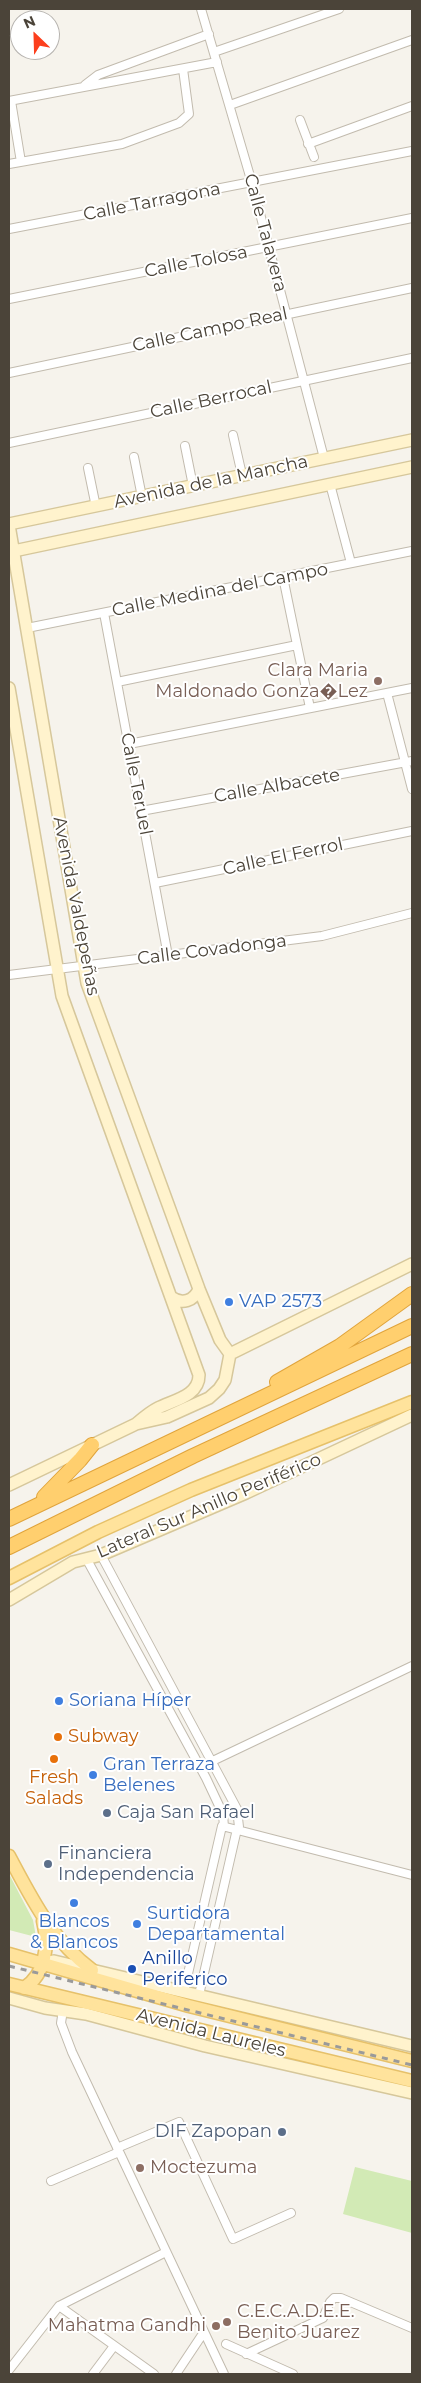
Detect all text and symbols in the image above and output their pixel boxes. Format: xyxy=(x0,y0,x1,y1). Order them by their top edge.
north arrow xyxy=(10,10,60,60)
text: N xyxy=(20,12,38,33)
street label: Calle Talavera xyxy=(239,171,291,295)
street label: Calle Tarragona xyxy=(81,178,223,226)
street label: Calle Tolosa xyxy=(143,241,249,283)
street label: Calle Campo Real xyxy=(130,303,290,357)
street label: Calle Berrocal xyxy=(148,377,274,423)
street label: Avenida de la Mancha xyxy=(112,451,310,513)
street label: Calle Medina del Campo xyxy=(110,558,330,622)
place label: Clara Maria Maldonado Gonza�Lez xyxy=(155,660,368,702)
marker: Clara Maria Maldonado Gonza�Lez xyxy=(372,675,384,687)
street label: Calle Teruel xyxy=(115,731,157,837)
street label: Calle Albacete xyxy=(212,764,342,808)
street label: Avenida Valdepeñas xyxy=(48,815,104,997)
street label: Calle El Ferrol xyxy=(221,834,345,880)
street label: Calle Covadonga xyxy=(136,930,288,970)
place label: VAP 2573 xyxy=(239,1291,322,1313)
marker: VAP 2573 xyxy=(223,1296,235,1308)
street label: Lateral Sur Anillo Periférico xyxy=(93,1449,325,1563)
place label: Soriana Híper xyxy=(69,1690,191,1712)
marker: Soriana Híper xyxy=(53,1695,65,1707)
place label: Subway xyxy=(68,1726,139,1748)
marker: Subway xyxy=(52,1731,64,1743)
marker: Fresh Salads xyxy=(48,1753,60,1765)
place label: Gran Terraza Belenes xyxy=(103,1754,215,1796)
place label: Fresh Salads xyxy=(25,1767,83,1810)
marker: Gran Terraza Belenes xyxy=(87,1769,99,1781)
place label: Caja San Rafael xyxy=(117,1802,255,1824)
marker: Caja San Rafael xyxy=(101,1807,113,1819)
place label: Financiera Independencia xyxy=(58,1843,195,1886)
marker: Financiera Independencia xyxy=(42,1858,54,1870)
marker: Blancos & Blancos xyxy=(68,1897,80,1909)
place label: Surtidora Departamental xyxy=(147,1903,285,1946)
place label: Blancos & Blancos xyxy=(30,1911,118,1954)
marker: Surtidora Departamental xyxy=(131,1918,143,1930)
place label: Anillo Periferico xyxy=(142,1948,227,1990)
marker: Anillo Periferico xyxy=(126,1963,138,1975)
street label: Avenida Laureles xyxy=(134,2004,288,2062)
place label: DIF Zapopan xyxy=(155,2121,272,2143)
marker: DIF Zapopan xyxy=(276,2126,288,2138)
place label: Moctezuma xyxy=(150,2157,257,2179)
marker: Moctezuma xyxy=(134,2162,146,2174)
place label: C.E.C.A.D.E.E. Benito Juarez xyxy=(237,2301,360,2344)
place label: Mahatma Gandhi xyxy=(48,2315,206,2337)
marker: C.E.C.A.D.E.E. Benito Juarez xyxy=(221,2316,233,2328)
marker: Mahatma Gandhi xyxy=(210,2320,222,2332)

